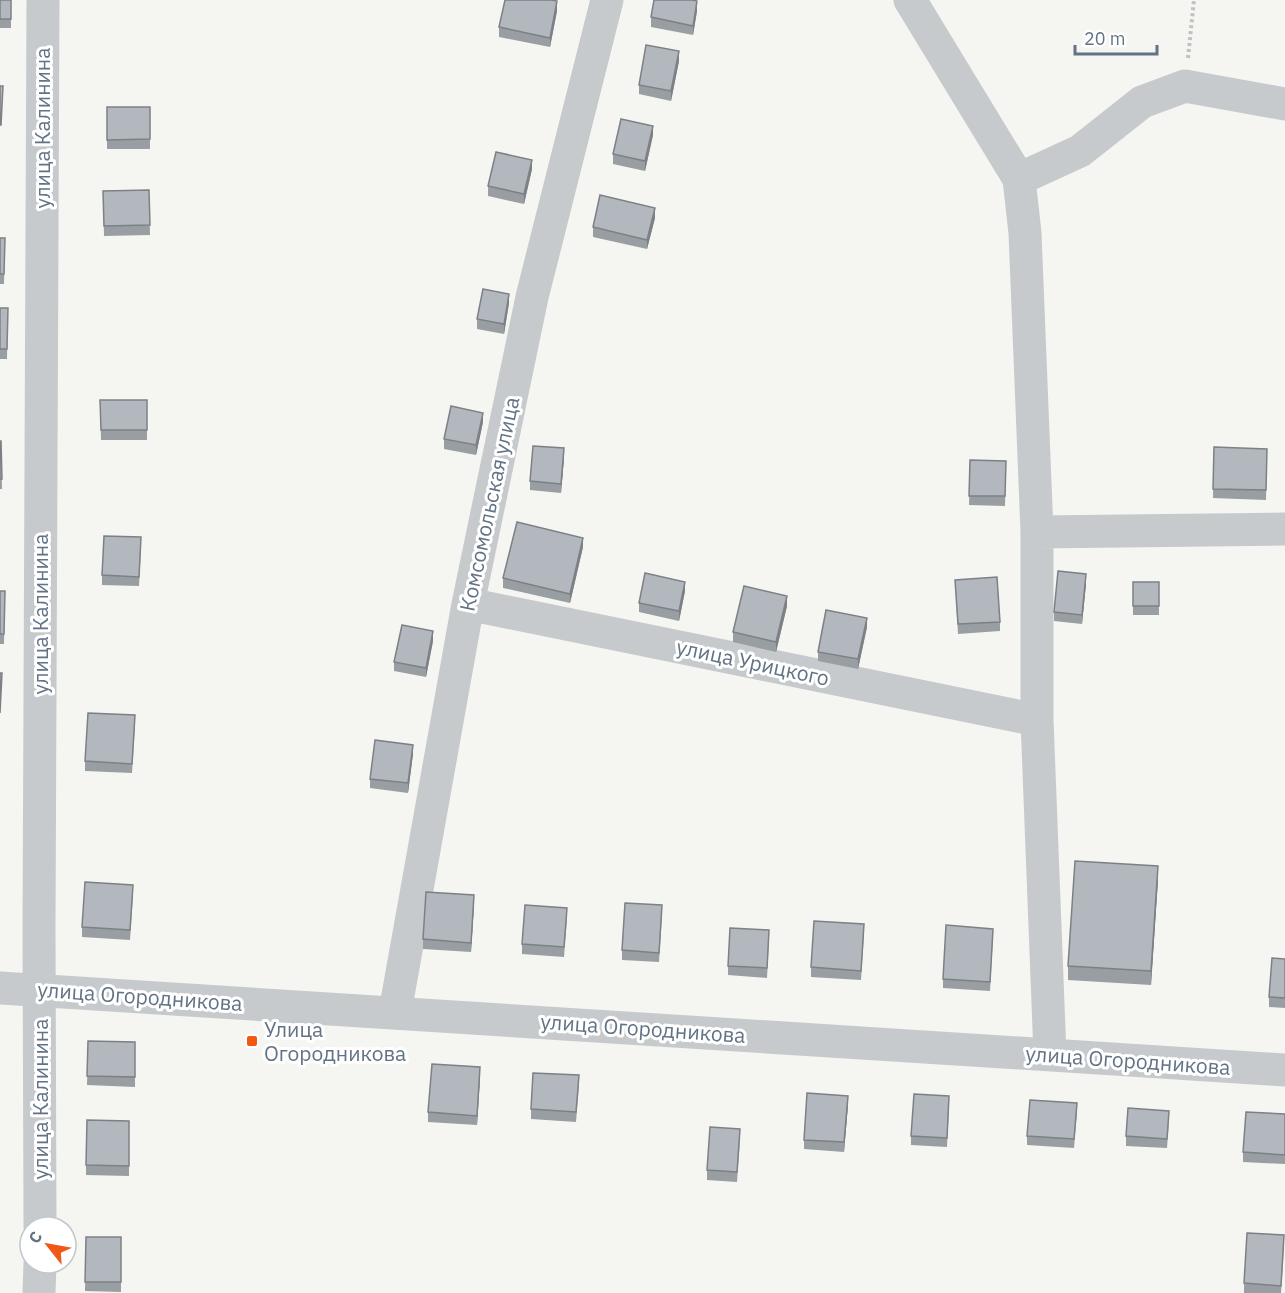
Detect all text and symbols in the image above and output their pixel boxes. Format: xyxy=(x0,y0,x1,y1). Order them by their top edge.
scale bar xyxy=(1075,18,1158,56)
text: 20 m xyxy=(1084,27,1126,50)
street label: улица Калинина xyxy=(28,48,56,208)
street label: Комсомольская улица xyxy=(453,394,525,614)
street label: улица Калинина xyxy=(26,534,54,694)
street label: улица Урицкого xyxy=(674,632,832,692)
street label: улица Огородникова xyxy=(37,975,243,1017)
street label: улица Огородникова xyxy=(540,1007,746,1049)
place label: Улица Огородникова xyxy=(264,1015,406,1067)
street label: улица Калинина xyxy=(26,1019,54,1179)
marker: Улица Огородникова xyxy=(245,1034,259,1048)
street label: улица Огородникова xyxy=(1025,1039,1231,1081)
north arrow xyxy=(18,1215,78,1275)
text: С xyxy=(24,1228,46,1247)

